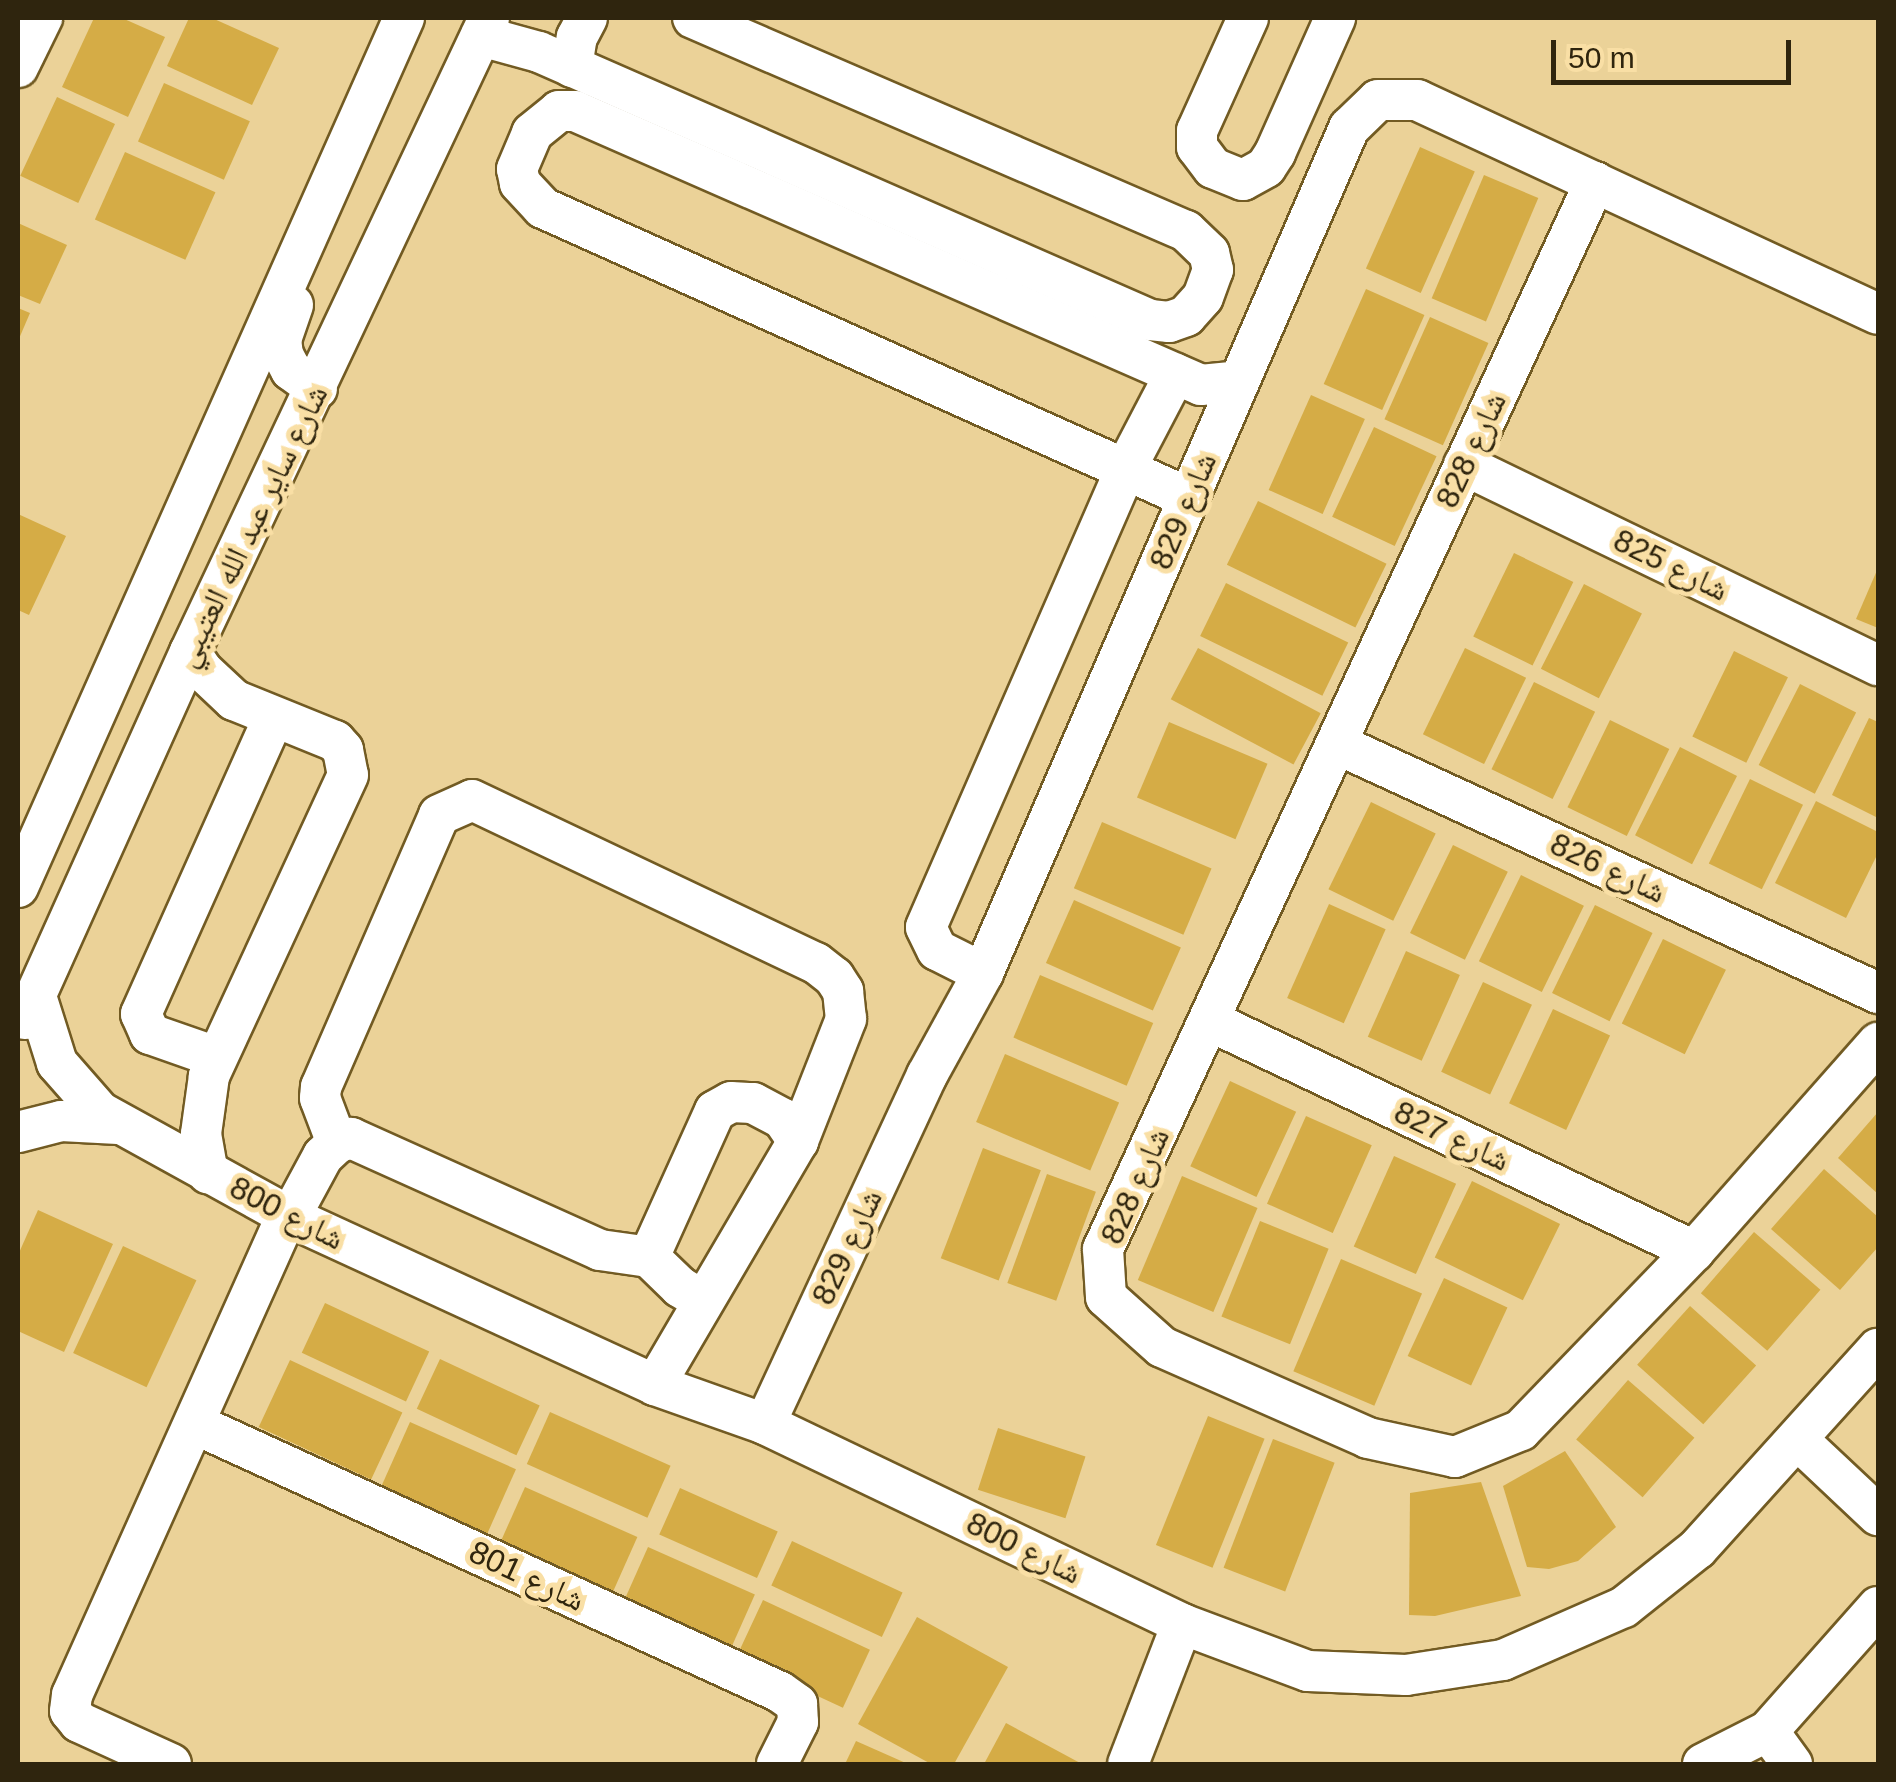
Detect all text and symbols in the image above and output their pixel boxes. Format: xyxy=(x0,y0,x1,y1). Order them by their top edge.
scale bar xyxy=(1556,20,1796,82)
text: 50 m xyxy=(1568,41,1635,74)
street label: شارع ساير عبد الله العتيبي xyxy=(166,379,336,673)
street label: شارع 828 xyxy=(1428,386,1514,514)
street label: شارع 829 xyxy=(1141,447,1225,575)
street label: شارع 825 xyxy=(1607,521,1735,609)
street label: شارع 826 xyxy=(1544,825,1672,911)
street label: شارع 827 xyxy=(1388,1093,1516,1179)
street label: شارع 828 xyxy=(1092,1122,1178,1250)
street label: شارع 800 xyxy=(223,1168,351,1258)
street label: شارع 829 xyxy=(804,1183,890,1311)
street label: شارع 800 xyxy=(960,1504,1088,1592)
street label: شارع 801 xyxy=(463,1533,591,1619)

